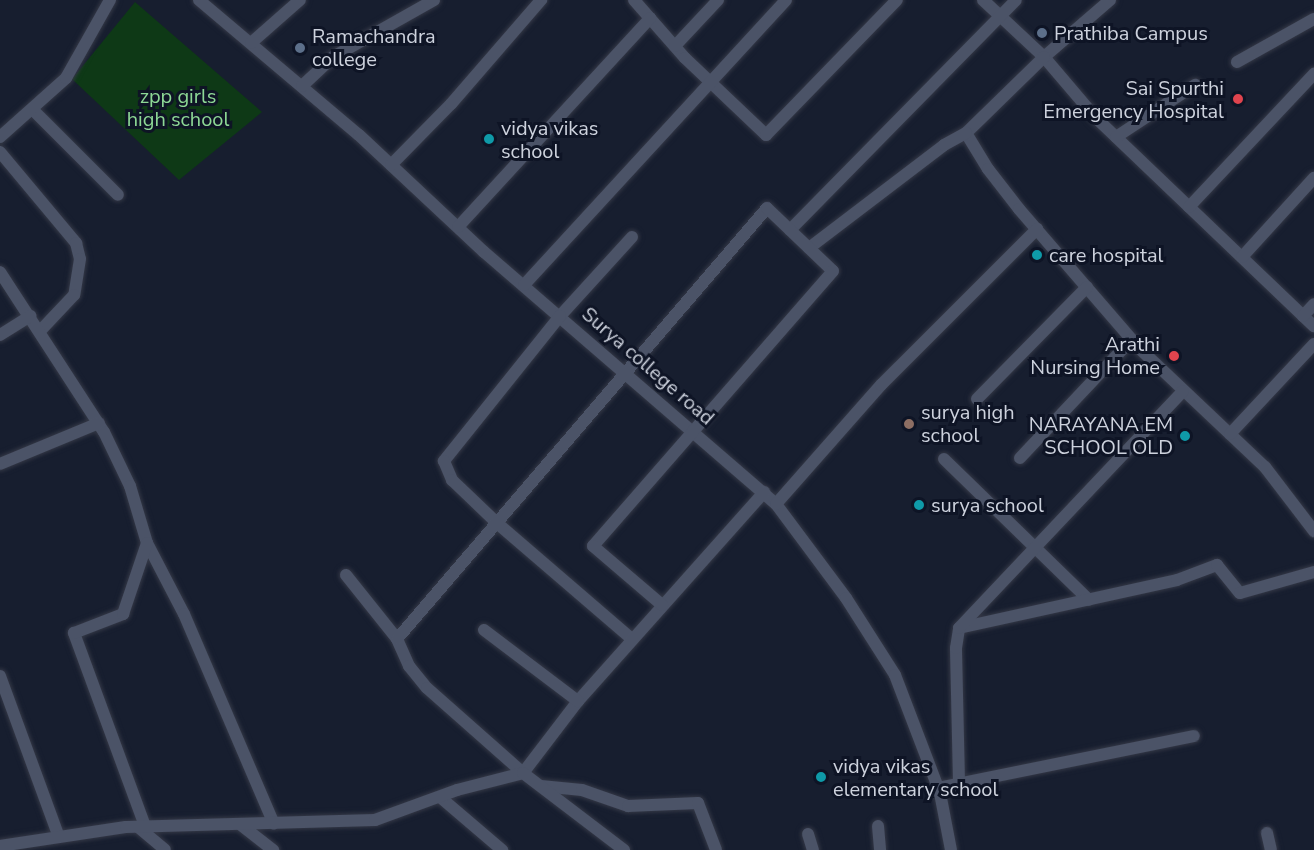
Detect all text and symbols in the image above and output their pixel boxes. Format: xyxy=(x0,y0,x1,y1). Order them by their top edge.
place label: Prathiba Campus xyxy=(1054,21,1208,45)
place label: Ramachandra college xyxy=(312,24,436,71)
marker: Prathiba Campus xyxy=(1035,26,1049,40)
marker: Ramachandra college xyxy=(293,41,307,55)
place label: Sai Spurthi Emergency Hospital xyxy=(1043,76,1224,123)
park label: zpp girls high school xyxy=(127,84,229,131)
marker: Sai Spurthi Emergency Hospital xyxy=(1229,90,1247,108)
place label: vidya vikas school xyxy=(501,116,598,163)
marker: vidya vikas school xyxy=(482,132,496,146)
place label: care hospital xyxy=(1049,243,1164,267)
marker: care hospital xyxy=(1030,248,1044,262)
street label: Surya college road xyxy=(577,302,719,430)
place label: Arathi Nursing Home xyxy=(1030,332,1160,379)
marker: Arathi Nursing Home xyxy=(1165,347,1183,365)
place label: surya high school xyxy=(921,400,1014,447)
place label: NARAYANA EM SCHOOL OLD xyxy=(1029,412,1173,459)
marker: surya high school xyxy=(902,417,916,431)
marker: NARAYANA EM SCHOOL OLD xyxy=(1178,429,1192,443)
place label: surya school xyxy=(931,493,1044,517)
marker: surya school xyxy=(912,498,926,512)
place label: vidya vikas elementary school xyxy=(833,754,998,801)
marker: vidya vikas elementary school xyxy=(814,770,828,784)

